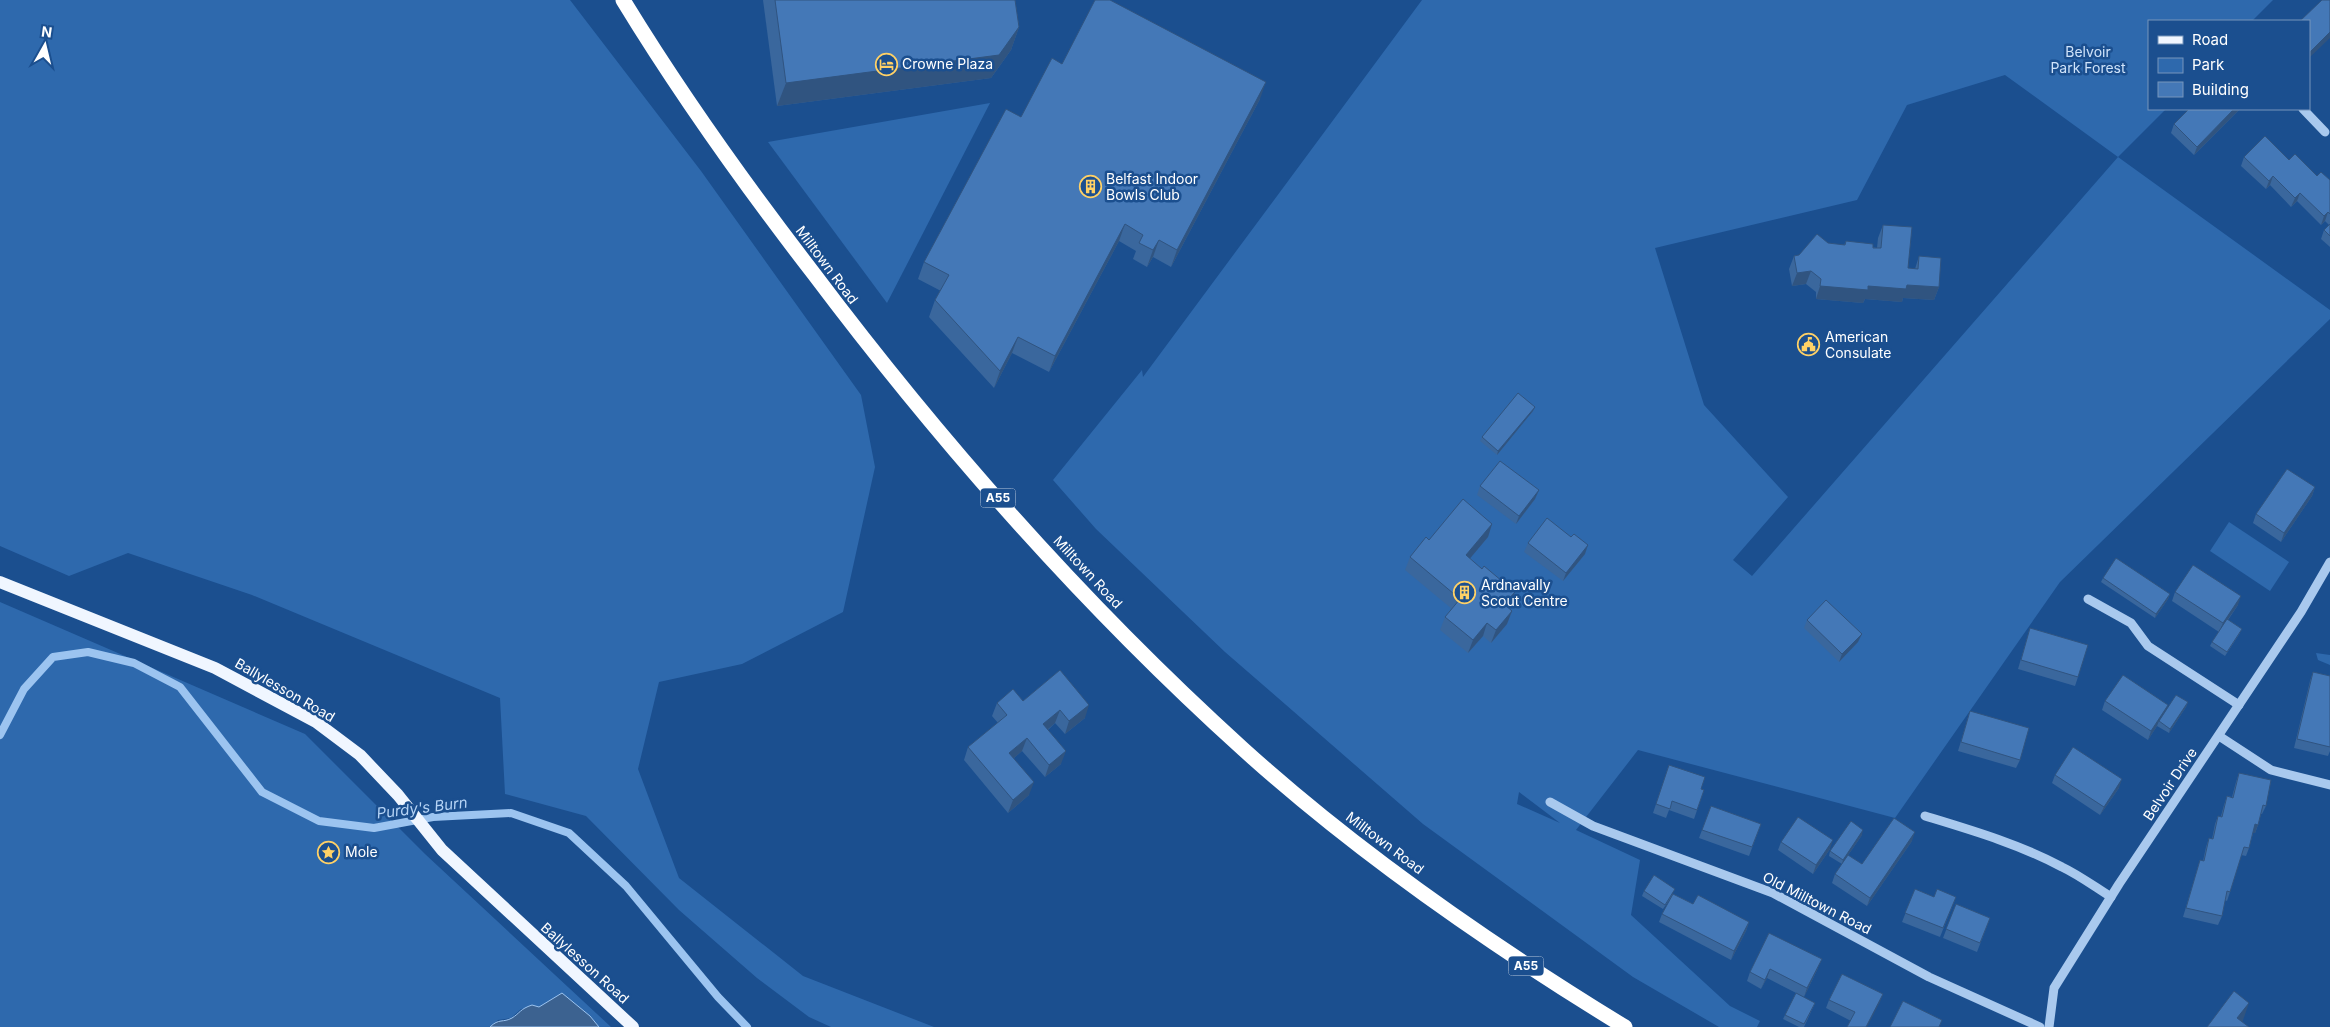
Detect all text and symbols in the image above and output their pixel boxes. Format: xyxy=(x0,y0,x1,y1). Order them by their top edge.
north arrow xyxy=(20,20,70,70)
legend xyxy=(2148,20,2310,110)
text: N xyxy=(40,22,53,41)
text: Road xyxy=(2192,30,2228,49)
park label: Belvoir Park Forest xyxy=(2050,43,2126,76)
hotel icon: Crowne Plaza xyxy=(874,52,898,76)
place label: Crowne Plaza xyxy=(902,55,993,72)
text: Park xyxy=(2192,55,2225,74)
text: Building xyxy=(2192,80,2249,99)
place label: Belfast Indoor Bowls Club xyxy=(1106,170,1198,203)
building icon: Belfast Indoor Bowls Club xyxy=(1078,175,1102,199)
street label: Milltown Road xyxy=(793,222,862,307)
place label: American Consulate xyxy=(1825,328,1891,361)
public building icon: American Consulate xyxy=(1797,333,1821,357)
road number: A55 xyxy=(980,488,1016,508)
street label: Milltown Road xyxy=(1050,532,1126,611)
place label: Ardnavally Scout Centre xyxy=(1481,576,1568,609)
building icon: Ardnavally Scout Centre xyxy=(1453,581,1477,605)
street label: Ballylesson Road xyxy=(232,654,338,725)
street label: Belvoir Drive xyxy=(2139,744,2200,823)
water label: Purdy's Burn xyxy=(375,792,469,823)
street label: Milltown Road xyxy=(1343,808,1428,877)
place icon: Mole xyxy=(317,840,341,864)
place label: Mole xyxy=(345,843,378,860)
street label: Old Milltown Road xyxy=(1760,868,1874,937)
street label: Ballylesson Road xyxy=(538,919,633,1007)
road number: A55 xyxy=(1508,956,1544,976)

